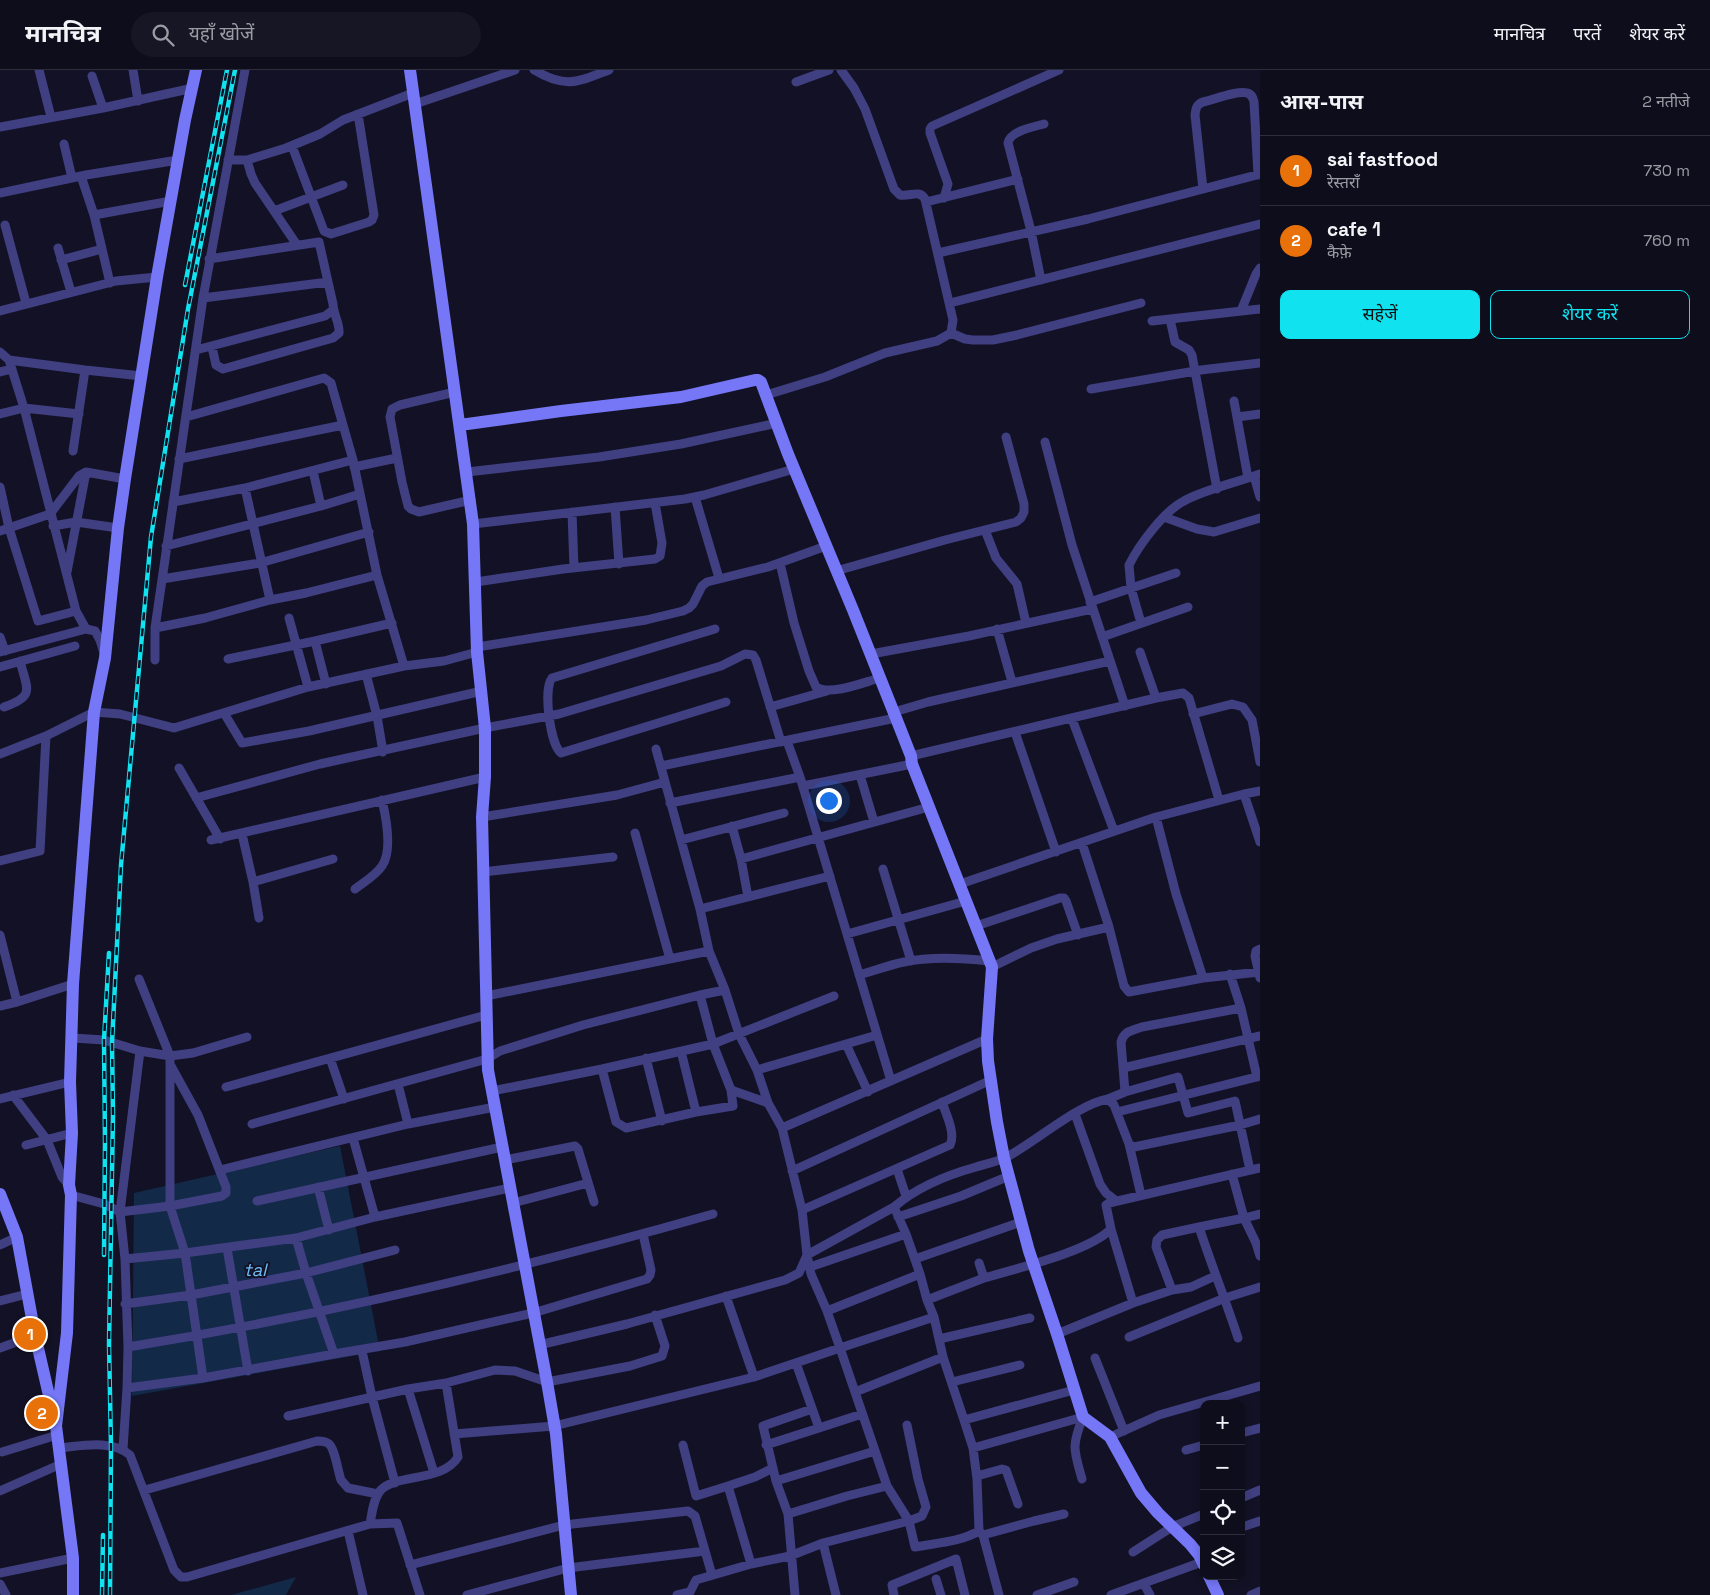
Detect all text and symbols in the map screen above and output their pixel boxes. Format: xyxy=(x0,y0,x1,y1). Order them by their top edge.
search box xyxy=(131,12,481,57)
text: मानचित्र xyxy=(25,18,101,49)
icon: search xyxy=(149,21,177,49)
text: यहाँ खोजें xyxy=(189,21,254,46)
text: मानचित्र xyxy=(1494,22,1545,45)
text: परतें xyxy=(1573,22,1601,45)
text: शेयर करें xyxy=(1629,22,1685,45)
text: आस-पास xyxy=(1280,88,1363,115)
text: 2 नतीजे xyxy=(1642,91,1690,112)
text: sai fastfood xyxy=(1327,147,1438,172)
text: 1 xyxy=(1292,160,1300,181)
text: 730 m xyxy=(1643,160,1690,181)
text: रेस्तराँ xyxy=(1327,172,1360,193)
text: cafe 1 xyxy=(1327,217,1381,242)
text: 2 xyxy=(1291,230,1301,251)
text: 760 m xyxy=(1643,230,1690,251)
text: कैफ़े xyxy=(1327,242,1352,263)
button: सहेजें xyxy=(1280,290,1480,339)
button: शेयर करें xyxy=(1490,290,1690,339)
your location xyxy=(816,788,842,814)
water label: tal xyxy=(244,1258,269,1281)
pin: 1 xyxy=(14,1315,46,1353)
pin: 2 xyxy=(26,1394,58,1432)
map controls xyxy=(1200,1400,1245,1580)
button: + xyxy=(1200,1400,1245,1445)
button: − xyxy=(1200,1445,1245,1490)
button: locate xyxy=(1200,1490,1245,1535)
button: layers xyxy=(1200,1535,1245,1580)

